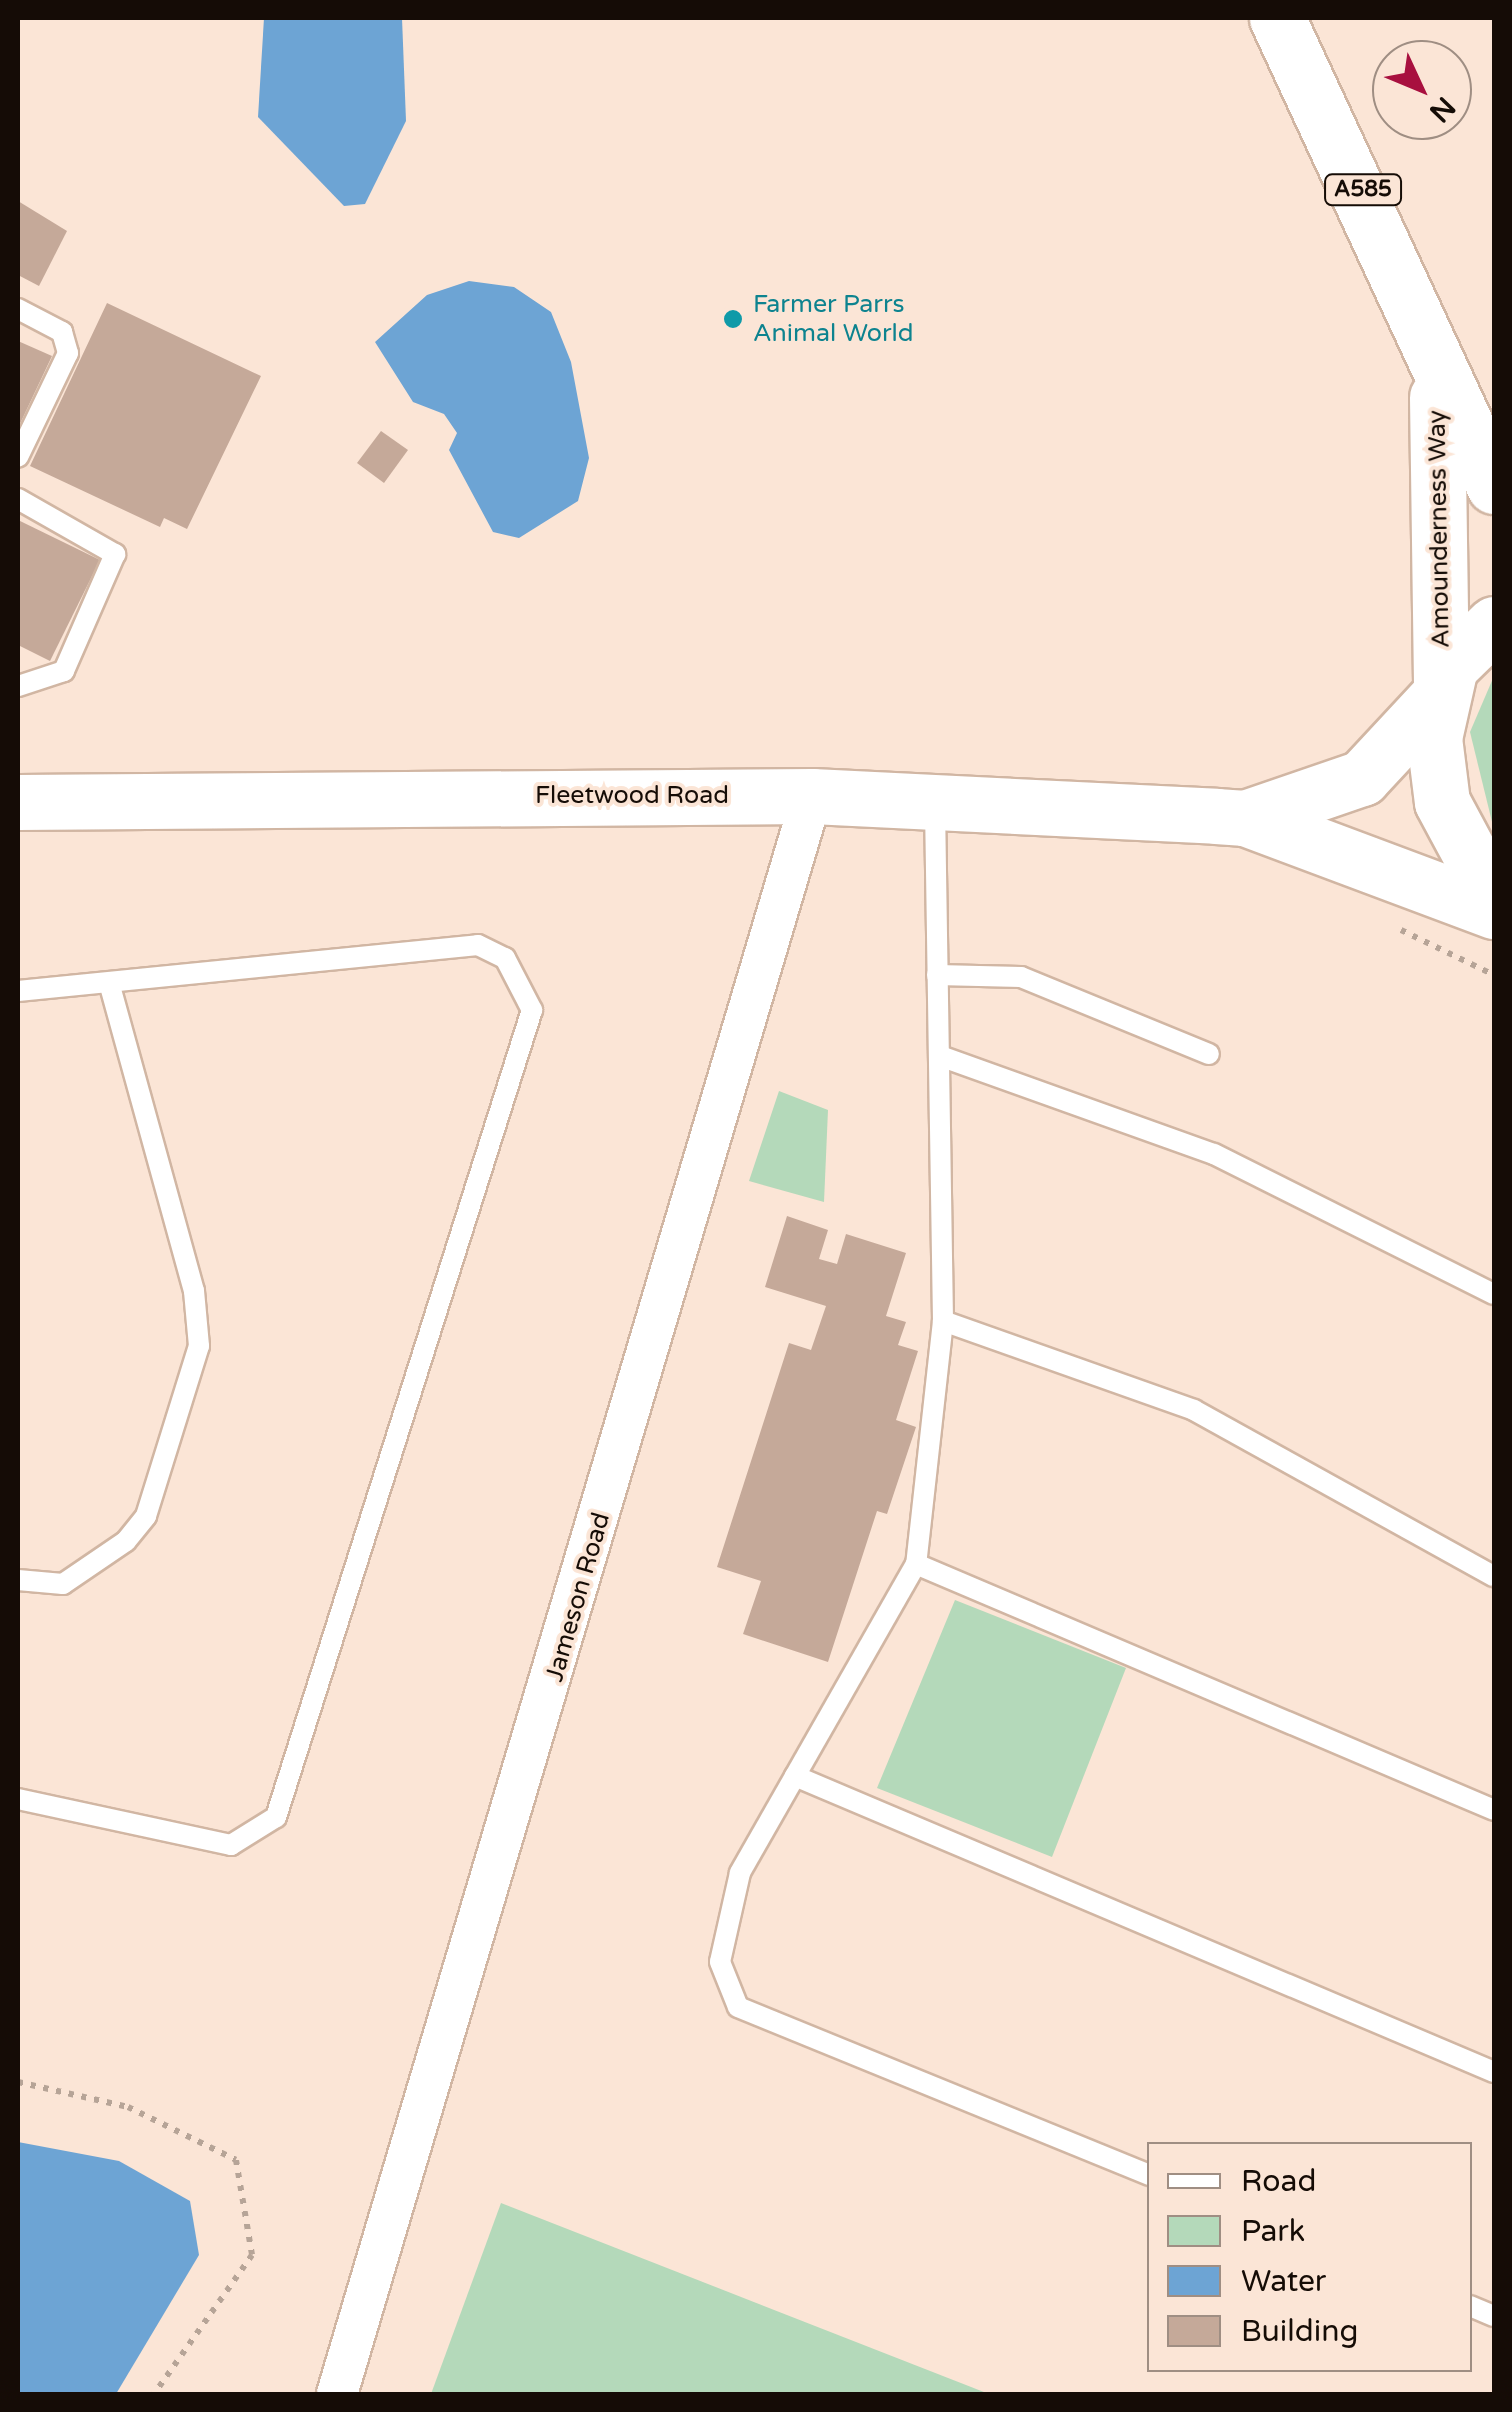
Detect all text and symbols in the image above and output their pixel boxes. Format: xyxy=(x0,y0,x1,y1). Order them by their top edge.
north arrow xyxy=(1372,40,1472,140)
text: N xyxy=(1422,90,1462,129)
road number: A585 xyxy=(1323,173,1403,207)
place label: Farmer Parrs Animal World xyxy=(753,290,914,349)
marker: Farmer Parrs Animal World xyxy=(722,308,744,330)
street label: Amounderness Way xyxy=(1422,410,1456,648)
street label: Fleetwood Road xyxy=(535,780,729,810)
street label: Jameson Road xyxy=(540,1509,616,1685)
legend xyxy=(1147,2142,1472,2372)
text: Road xyxy=(1241,2163,1316,2200)
text: Park xyxy=(1241,2213,1305,2250)
text: Water xyxy=(1241,2263,1326,2300)
text: Building xyxy=(1241,2313,1358,2350)

